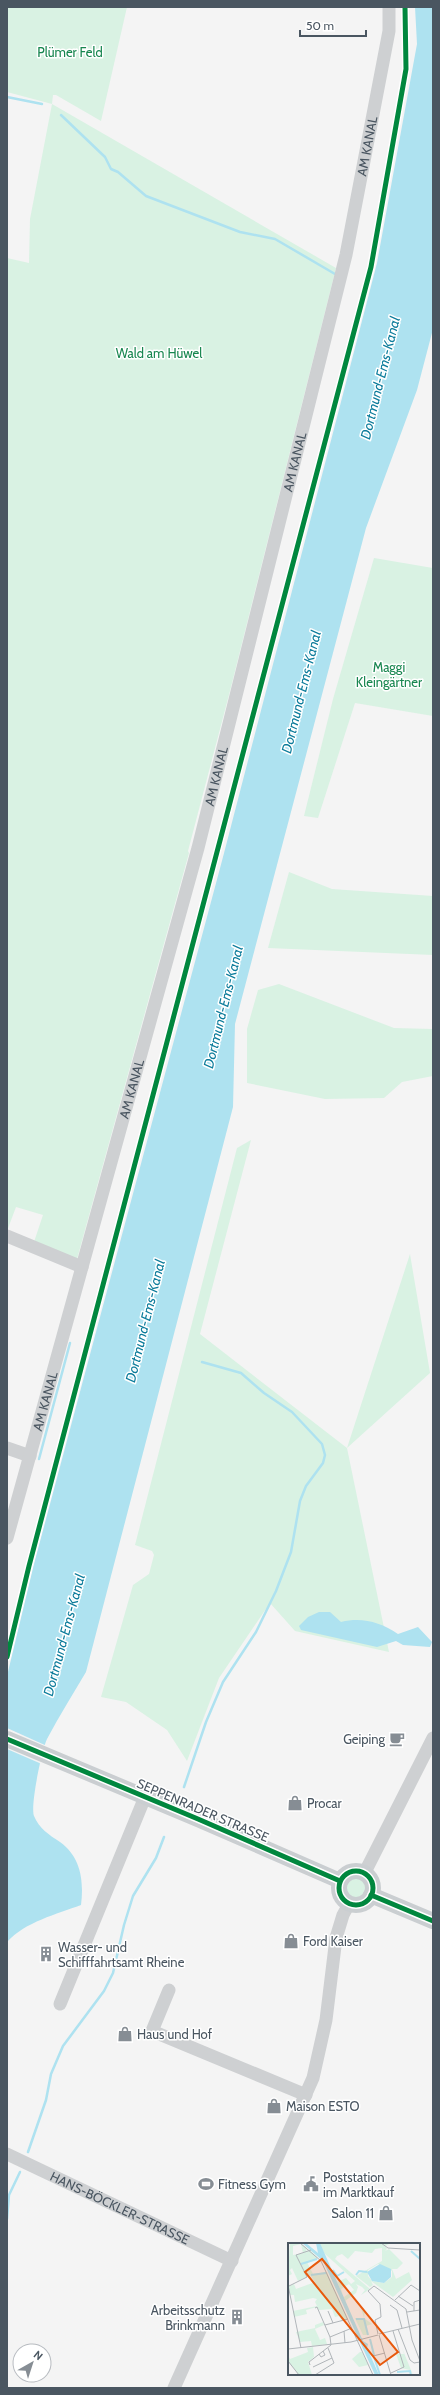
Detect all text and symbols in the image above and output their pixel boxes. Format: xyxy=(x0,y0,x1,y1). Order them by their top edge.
scale bar xyxy=(300,12,366,38)
text: 50 m xyxy=(306,18,334,33)
park label: Plümer Feld xyxy=(37,44,103,60)
street label: AM KANAL xyxy=(353,114,381,177)
water label: Dortmund-Ems-Kanal xyxy=(356,314,404,441)
park label: Wald am Hüwel xyxy=(116,345,202,361)
street label: AM KANAL xyxy=(279,430,310,493)
water label: Dortmund-Ems-Kanal xyxy=(277,628,325,755)
park label: Maggi Kleingärtner xyxy=(356,659,423,690)
street label: AM KANAL xyxy=(201,744,231,807)
water label: Dortmund-Ems-Kanal xyxy=(199,943,247,1070)
street label: AM KANAL xyxy=(116,1057,147,1120)
water label: Dortmund-Ems-Kanal xyxy=(121,1257,169,1384)
street label: AM KANAL xyxy=(29,1369,61,1432)
water label: Dortmund-Ems-Kanal xyxy=(39,1571,89,1698)
cafe icon: Geiping xyxy=(388,1730,406,1748)
place label: Geiping xyxy=(343,1731,386,1747)
street label: SEPPENRADER STRASSE xyxy=(134,1775,272,1845)
shop icon: Procar xyxy=(286,1794,304,1812)
place label: Procar xyxy=(307,1795,343,1811)
shop icon: Ford Kaiser xyxy=(282,1932,300,1950)
place label: Ford Kaiser xyxy=(303,1933,364,1949)
place label: Wasser- und Schifffahrtsamt Rheine xyxy=(58,1939,185,1970)
building icon: Wasser- und Schifffahrtsamt Rheine xyxy=(37,1945,55,1963)
shop icon: Haus und Hof xyxy=(116,2025,134,2043)
place label: Haus und Hof xyxy=(137,2026,213,2042)
shop icon: Maison ESTO xyxy=(265,2097,283,2115)
place label: Maison ESTO xyxy=(286,2098,360,2114)
street label: HANS-BÖCKLER-STRASSE xyxy=(48,2168,192,2248)
place label: Poststation im Marktkauf xyxy=(323,2169,395,2200)
sports icon: Fitness Gym xyxy=(197,2175,215,2193)
public building icon: Poststation im Marktkauf xyxy=(302,2175,320,2193)
place label: Fitness Gym xyxy=(218,2176,286,2192)
shop icon: Salon 11 xyxy=(377,2204,395,2222)
place label: Salon 11 xyxy=(331,2205,374,2221)
inset map xyxy=(288,2243,420,2375)
place label: Arbeitsschutz Brinkmann xyxy=(151,2302,225,2333)
building icon: Arbeitsschutz Brinkmann xyxy=(228,2308,246,2326)
north arrow xyxy=(12,2343,52,2383)
text: N xyxy=(31,2347,46,2363)

